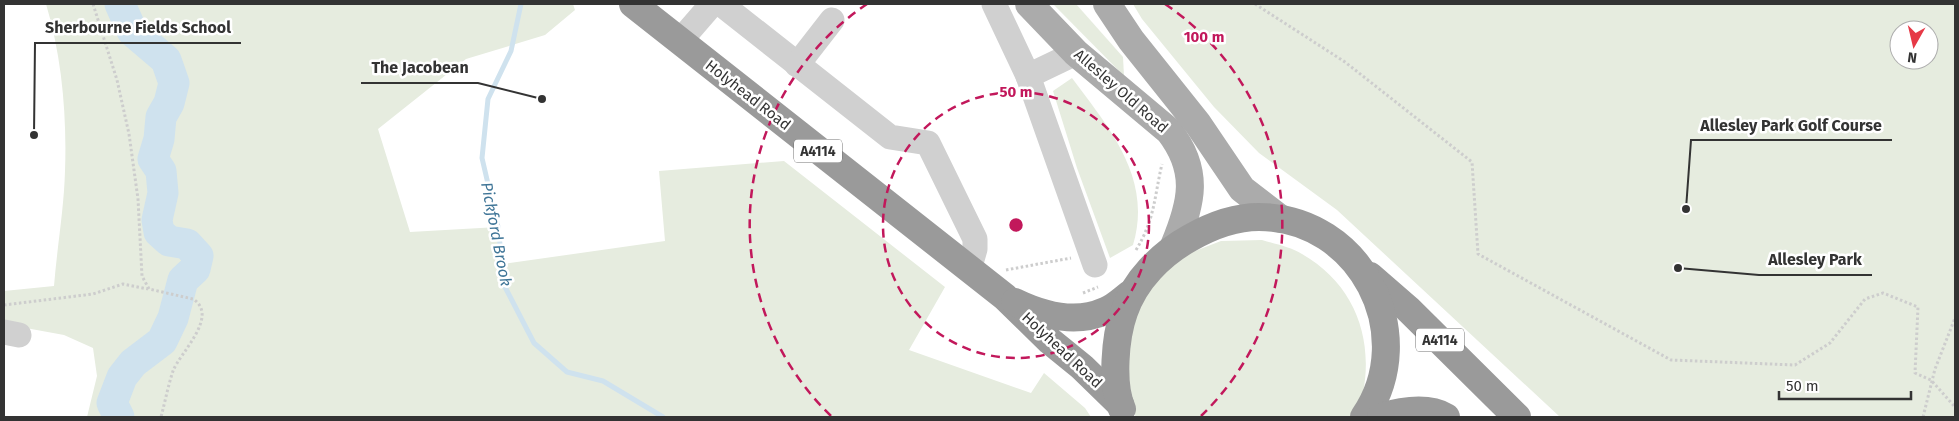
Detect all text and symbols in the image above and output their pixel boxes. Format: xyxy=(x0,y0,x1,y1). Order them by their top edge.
callout: Sherbourne Fields School xyxy=(35,12,241,43)
text: Sherbourne Fields School xyxy=(45,18,231,37)
north arrow xyxy=(1889,20,1939,70)
text: 100 m xyxy=(1184,28,1224,46)
street label: Allesley Old Road xyxy=(1070,45,1172,137)
text: N xyxy=(1906,48,1918,66)
callout: The Jacobean xyxy=(361,52,478,83)
street label: Holyhead Road xyxy=(702,56,794,134)
text: The Jacobean xyxy=(371,58,469,77)
text: 50 m xyxy=(999,83,1033,101)
callout: Allesley Park Golf Course xyxy=(1691,109,1892,140)
text: Allesley Park Golf Course xyxy=(1699,116,1882,135)
road number: A4114 xyxy=(794,140,842,162)
water label: Pickford Brook xyxy=(477,180,516,288)
centre of rings xyxy=(1007,216,1025,234)
callout: Allesley Park xyxy=(1759,244,1872,275)
text: Allesley Park xyxy=(1767,250,1862,269)
street label: Holyhead Road xyxy=(1018,308,1106,392)
road number: A4114 xyxy=(1416,328,1464,352)
scale bar xyxy=(1779,368,1912,400)
text: 50 m xyxy=(1786,377,1819,395)

